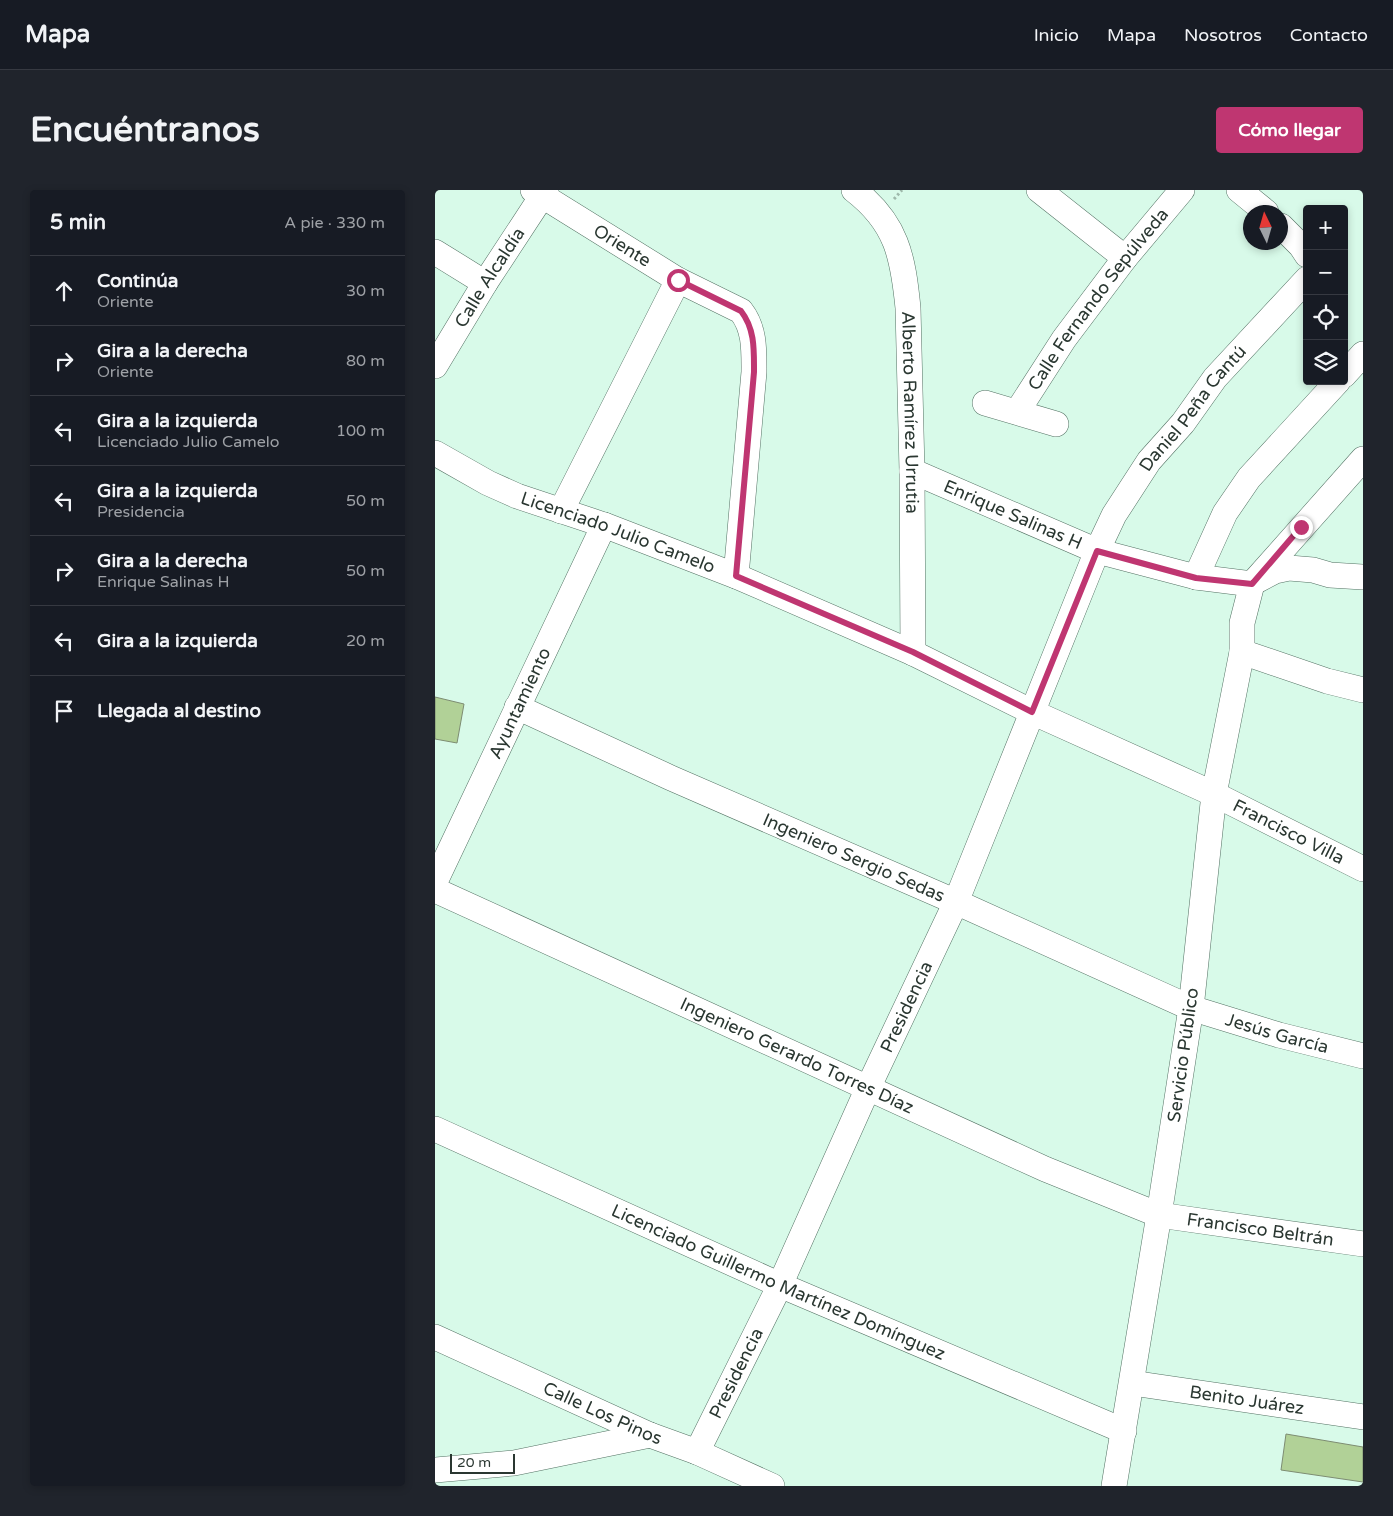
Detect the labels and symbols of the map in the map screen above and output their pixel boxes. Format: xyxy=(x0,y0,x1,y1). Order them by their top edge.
street label: Calle Fernando Sepúlveda xyxy=(1023,204,1173,394)
north arrow xyxy=(1243,205,1288,250)
street label: Oriente xyxy=(589,219,655,272)
street label: Calle Alcaldía xyxy=(450,223,529,332)
route start xyxy=(667,269,690,292)
street label: Alberto Ramírez Urrutia xyxy=(897,311,923,514)
street label: Daniel Peña Cantú xyxy=(1134,340,1251,475)
street label: Enrique Salinas H xyxy=(940,475,1086,554)
street label: Licenciado Julio Camelo xyxy=(518,487,718,578)
route end xyxy=(1290,516,1313,539)
street label: Ayuntamiento xyxy=(484,644,556,762)
street label: Francisco Villa xyxy=(1229,794,1348,869)
street label: Ingeniero Sergio Sedas xyxy=(760,808,948,907)
street label: Presidencia xyxy=(875,958,937,1056)
street label: Servicio Público xyxy=(1163,986,1203,1124)
street label: Ingeniero Gerardo Torres Díaz xyxy=(677,993,917,1119)
street label: Jesús García xyxy=(1223,1008,1331,1058)
street label: Licenciado Guillermo Martínez Domínguez xyxy=(608,1199,949,1365)
street label: Francisco Beltrán xyxy=(1185,1208,1335,1251)
street label: Presidencia xyxy=(704,1324,768,1422)
street label: Calle Los Pinos xyxy=(540,1377,665,1449)
street label: Benito Juárez xyxy=(1188,1381,1306,1419)
scale bar xyxy=(450,1451,515,1474)

